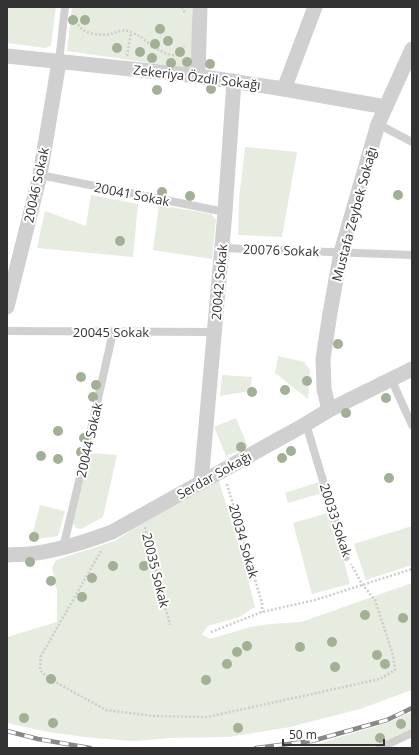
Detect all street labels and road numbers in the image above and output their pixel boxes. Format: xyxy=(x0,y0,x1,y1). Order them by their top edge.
street label: Zekeriya Özdil Sokağı xyxy=(132,60,262,94)
street label: Mustafa Zeybek Sokağı xyxy=(327,145,381,283)
street label: 20046 Sokak xyxy=(19,146,53,224)
street label: 20041 Sokak xyxy=(93,178,171,210)
street label: 20076 Sokak xyxy=(243,240,320,260)
street label: 20042 Sokak xyxy=(207,243,231,321)
street label: 20045 Sokak xyxy=(73,323,149,341)
street label: 20044 Sokak xyxy=(72,401,106,479)
street label: Serdar Sokağı xyxy=(173,447,255,503)
street label: 20033 Sokak xyxy=(316,481,356,559)
street label: 20034 Sokak xyxy=(225,502,263,580)
street label: 20035 Sokak xyxy=(138,531,174,609)

